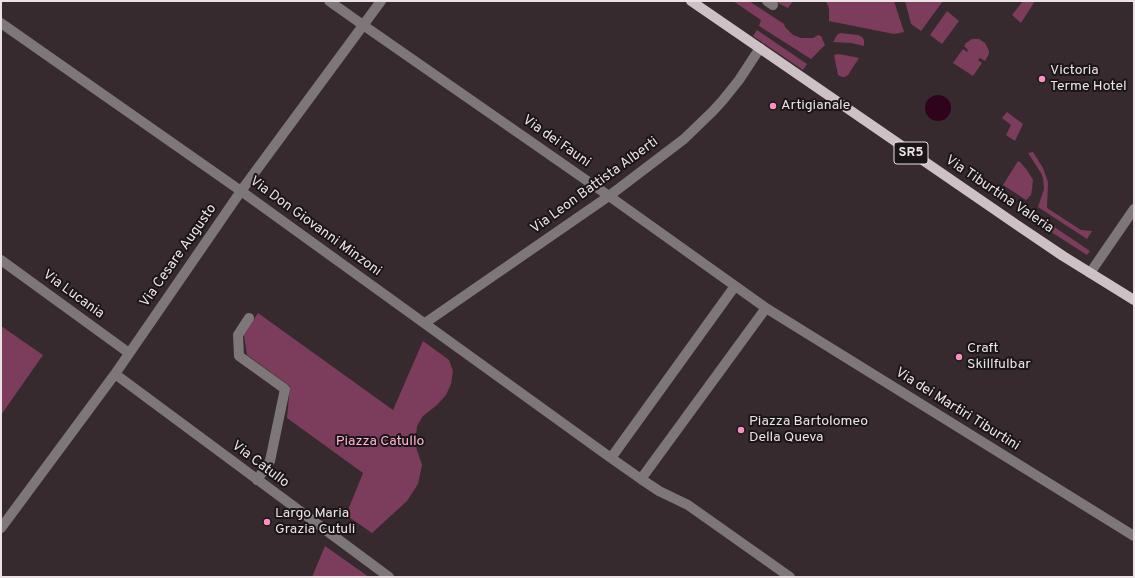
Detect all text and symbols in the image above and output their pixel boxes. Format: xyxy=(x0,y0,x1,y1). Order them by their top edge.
place label: Victoria Terme Hotel xyxy=(1050,63,1127,96)
marker: Victoria Terme Hotel xyxy=(1037,74,1047,84)
place label: Artigianale xyxy=(781,98,850,114)
marker: Artigianale xyxy=(768,101,778,111)
street label: Via dei Fauni xyxy=(519,112,593,172)
street label: Via Leon Battista Alberti xyxy=(528,134,662,238)
road number: SR5 xyxy=(894,142,928,164)
street label: Via Tiburtina Valeria xyxy=(942,153,1056,237)
street label: Via Don Giovanni Minzoni xyxy=(246,174,384,280)
street label: Via Cesare Augusto xyxy=(137,201,221,311)
street label: Via Lucania xyxy=(39,267,107,323)
place label: Craft Skillfulbar xyxy=(967,341,1031,374)
marker: Craft Skillfulbar xyxy=(954,352,964,362)
street label: Via dei Martiri Tiburtini xyxy=(892,365,1022,455)
place label: Piazza Bartolomeo Della Queva xyxy=(749,414,868,446)
marker: Piazza Bartolomeo Della Queva xyxy=(736,425,746,435)
park label: Piazza Catullo xyxy=(336,434,424,450)
street label: Via Catullo xyxy=(228,438,292,492)
place label: Largo Maria Grazia Cutuli xyxy=(275,506,355,538)
marker: Largo Maria Grazia Cutuli xyxy=(262,517,272,527)

